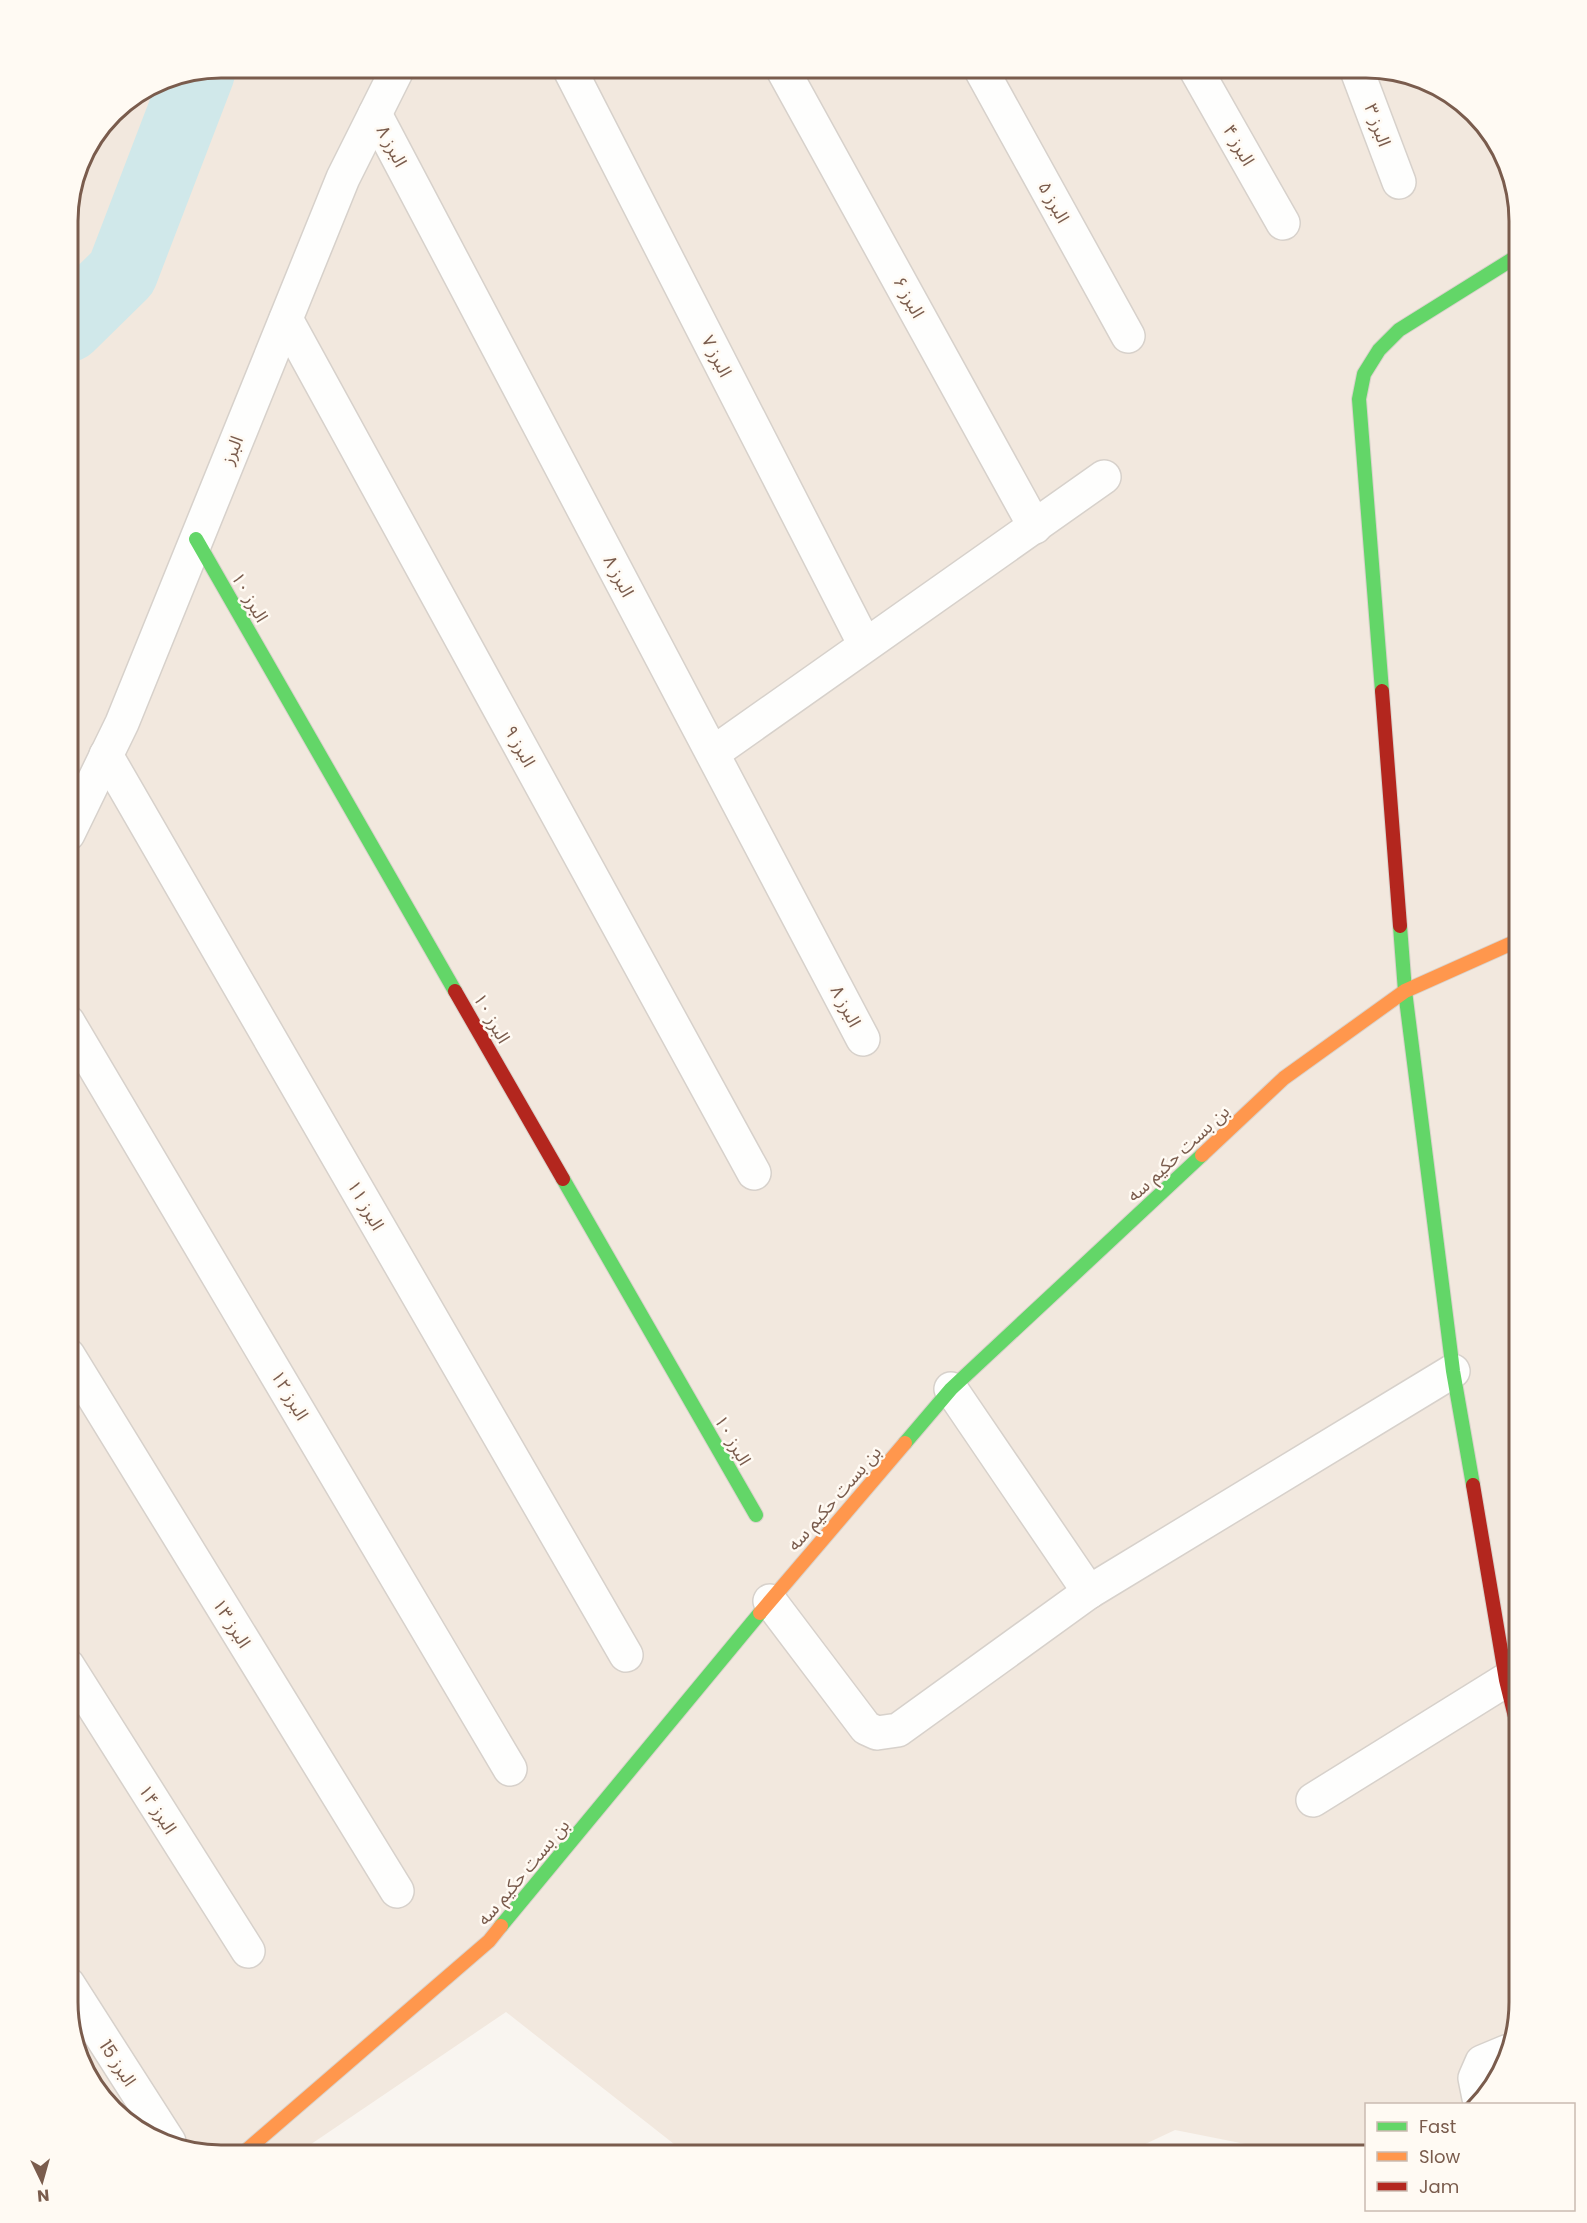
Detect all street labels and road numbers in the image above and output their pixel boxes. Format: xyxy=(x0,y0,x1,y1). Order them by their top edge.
street label: البرز ۳ xyxy=(1359,100,1397,150)
street label: البرز ۴ xyxy=(1217,120,1261,170)
street label: البرز ۸ xyxy=(371,121,413,171)
street label: البرز ۵ xyxy=(1032,177,1076,227)
street label: البرز ۶ xyxy=(887,272,931,322)
street label: البرز ۷ xyxy=(696,331,738,381)
street label: البرز xyxy=(215,432,249,469)
street label: البرز ۸ xyxy=(598,551,640,601)
street label: البرز ۱۰ xyxy=(226,567,274,627)
street label: البرز ۹ xyxy=(498,721,542,771)
street label: البرز ۸ xyxy=(825,981,867,1031)
street label: البرز ۱۰ xyxy=(468,988,516,1048)
street label: بن بست حکیم سه xyxy=(1121,1099,1235,1208)
street label: البرز ۱۱ xyxy=(342,1175,390,1235)
street label: البرز ۱۲ xyxy=(265,1365,315,1425)
street label: البرز ۱۰ xyxy=(709,1410,757,1470)
street label: بن بست حکیم سه xyxy=(781,1440,887,1557)
street label: البرز ۱۳ xyxy=(207,1593,257,1653)
street label: البرز ۱۴ xyxy=(133,1779,183,1839)
street label: بن بست حکیم سه xyxy=(471,1814,576,1931)
street label: البرز 15 xyxy=(94,2035,142,2091)

